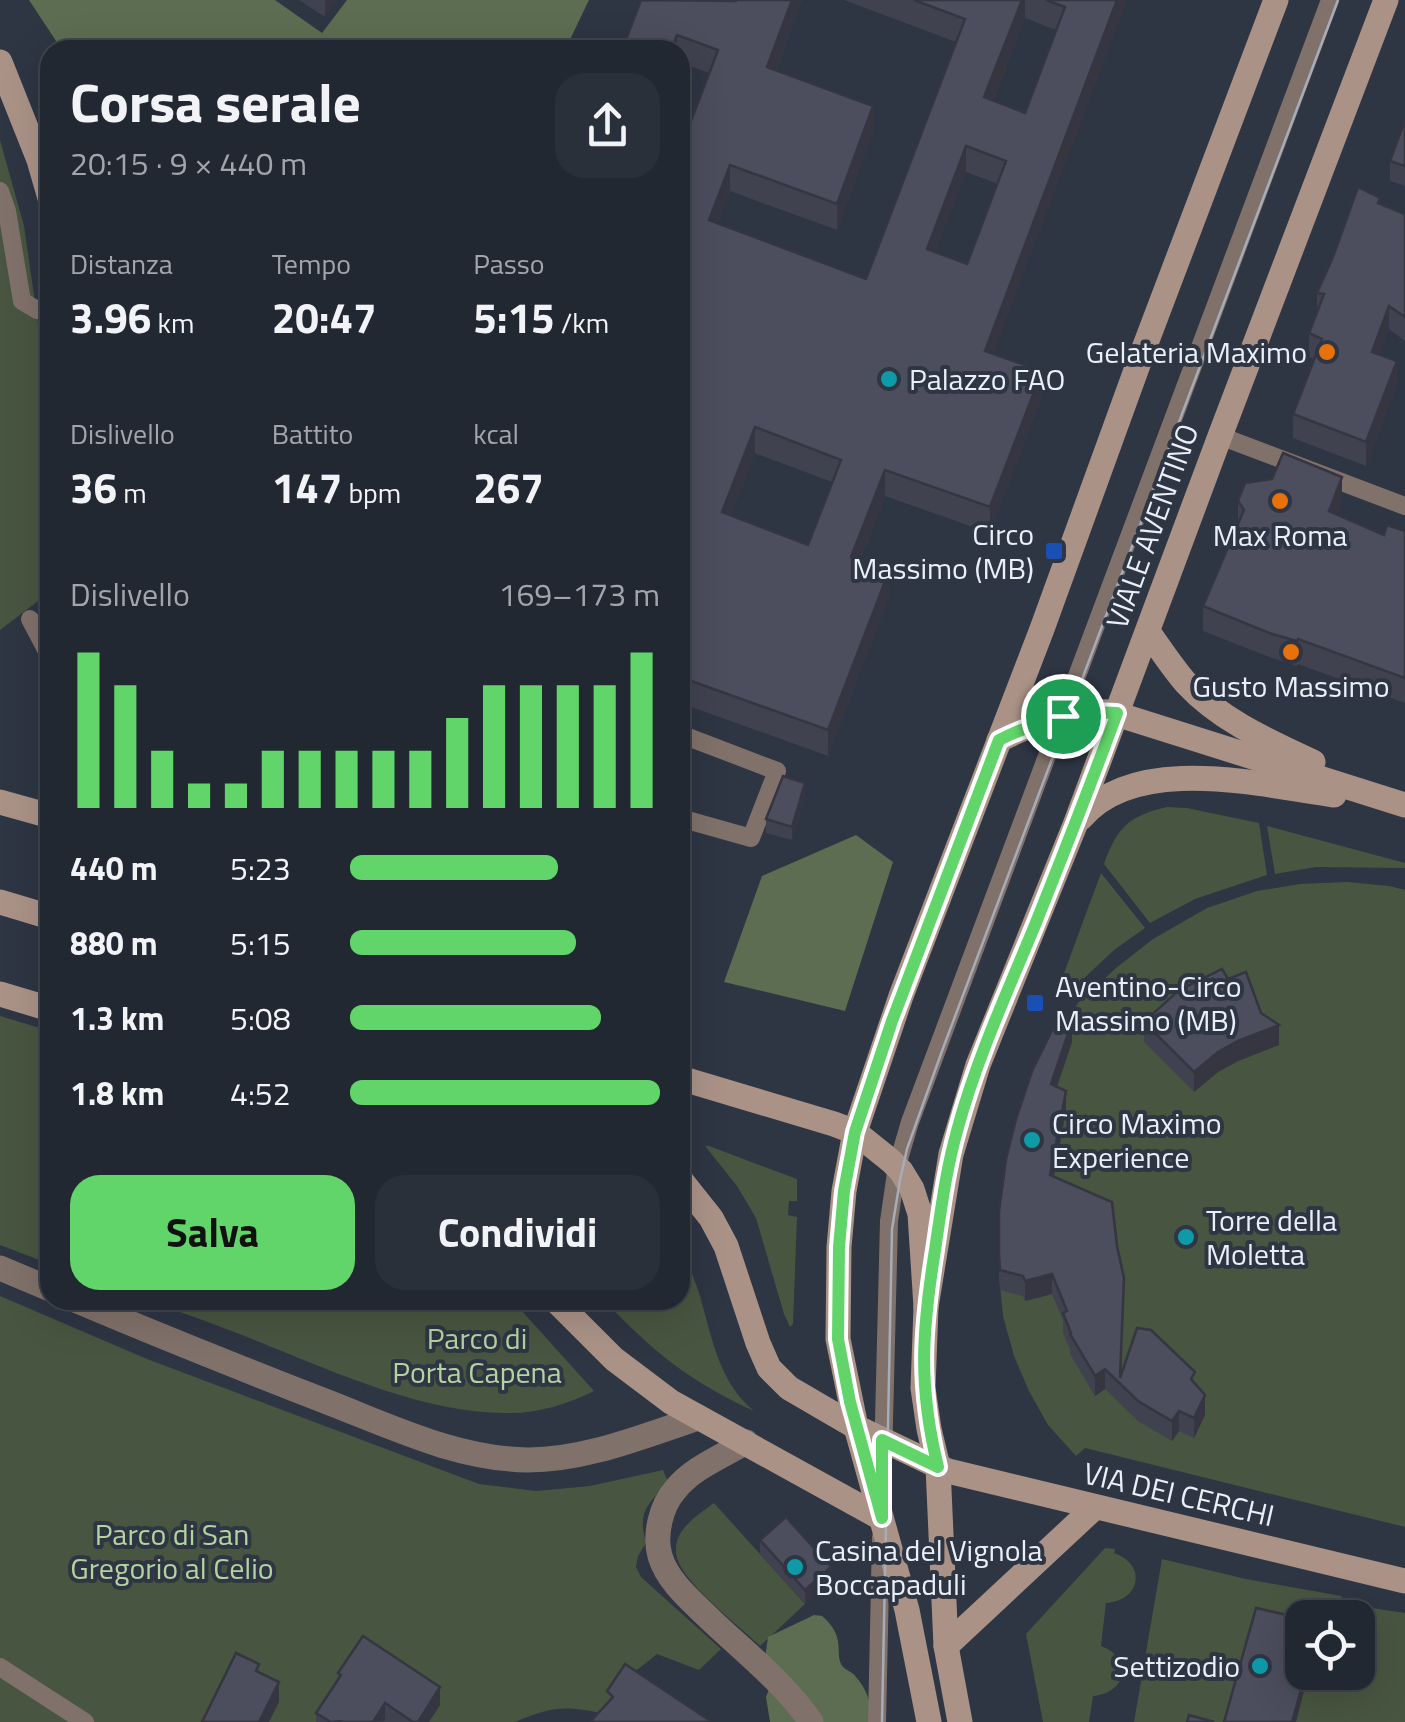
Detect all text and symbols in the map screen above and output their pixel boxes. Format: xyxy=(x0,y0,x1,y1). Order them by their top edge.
text: Corsa serale xyxy=(70,60,361,143)
button: share xyxy=(555,73,660,178)
text: 20:15 · 9 × 440 m xyxy=(70,139,307,187)
text: Distanza xyxy=(70,242,173,285)
text: Tempo xyxy=(272,242,351,285)
text: Passo xyxy=(473,242,545,285)
text: 3.96 xyxy=(70,285,151,349)
text: 20:47 xyxy=(272,285,377,349)
text: 5:15 xyxy=(473,285,555,349)
text: km xyxy=(151,301,194,344)
text: /km xyxy=(555,301,609,344)
place label: Gelateria Maximo xyxy=(1086,329,1307,375)
marker: Gelateria Maximo xyxy=(1316,341,1338,363)
place label: Palazzo FAO xyxy=(909,356,1065,402)
marker: Palazzo FAO xyxy=(878,368,900,390)
text: Dislivello xyxy=(70,412,175,455)
text: Battito xyxy=(272,412,353,455)
text: kcal xyxy=(473,412,519,455)
street label: VIALE AVENTINO xyxy=(1094,417,1210,635)
text: 36 xyxy=(70,455,117,519)
text: 147 xyxy=(272,455,342,519)
text: 267 xyxy=(473,455,544,519)
text: m xyxy=(117,471,147,514)
text: bpm xyxy=(342,471,401,514)
marker: Max Roma xyxy=(1269,490,1291,512)
place label: Circo Massimo (MB) xyxy=(852,511,1034,591)
place label: Max Roma xyxy=(1213,512,1347,558)
marker: Circo Massimo (MB) xyxy=(1043,540,1065,562)
text: Dislivello xyxy=(70,570,190,618)
text: 169–173 m xyxy=(498,570,660,618)
marker: Gusto Massimo xyxy=(1280,641,1302,663)
place label: Gusto Massimo xyxy=(1193,663,1389,709)
pin xyxy=(1021,674,1106,759)
icon: arrive xyxy=(1036,689,1091,744)
text: 440 m xyxy=(70,844,158,892)
text: 5:23 xyxy=(230,844,291,892)
text: 880 m xyxy=(70,919,158,967)
text: 5:15 xyxy=(230,919,291,967)
place label: Aventino-Circo Massimo (MB) xyxy=(1055,963,1242,1043)
marker: Aventino-Circo Massimo (MB) xyxy=(1024,992,1046,1014)
text: 1.3 km xyxy=(70,994,164,1042)
text: 5:08 xyxy=(230,994,291,1042)
text: 1.8 km xyxy=(70,1069,164,1117)
text: 4:52 xyxy=(230,1069,291,1117)
place label: Circo Maximo Experience xyxy=(1052,1100,1222,1180)
marker: Circo Maximo Experience xyxy=(1021,1129,1043,1151)
button: Salva xyxy=(70,1175,355,1290)
button: Condividi xyxy=(375,1175,660,1290)
place label: Torre della Moletta xyxy=(1206,1197,1337,1277)
marker: Torre della Moletta xyxy=(1175,1226,1197,1248)
park label: Parco di Porta Capena xyxy=(392,1315,562,1395)
street label: VIA DEI CERCHI xyxy=(1079,1450,1279,1538)
park label: Parco di San Gregorio al Celio xyxy=(70,1511,274,1591)
place label: Casina del Vignola Boccapaduli xyxy=(815,1527,1043,1607)
marker: Casina del Vignola Boccapaduli xyxy=(784,1556,806,1578)
map controls xyxy=(1285,1600,1375,1690)
button: locate xyxy=(1285,1600,1375,1690)
place label: Settizodio xyxy=(1113,1643,1240,1689)
marker: Settizodio xyxy=(1249,1655,1271,1677)

